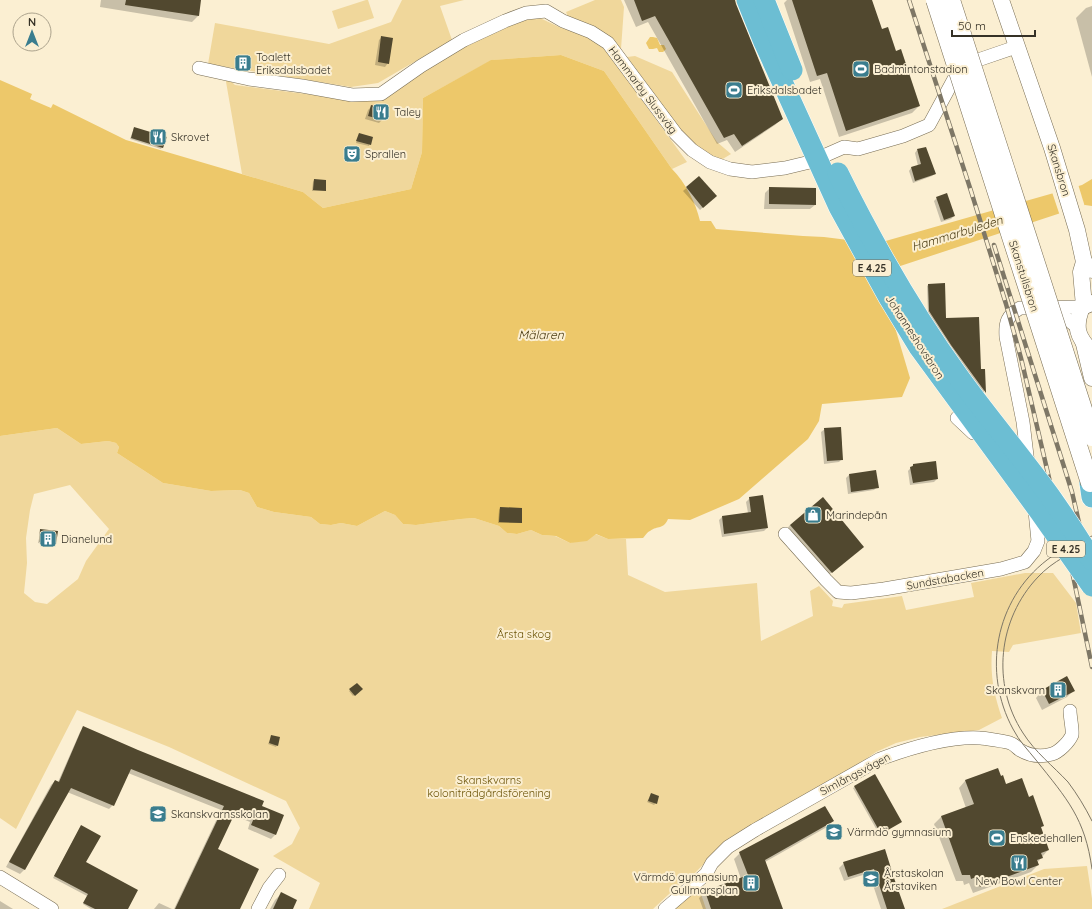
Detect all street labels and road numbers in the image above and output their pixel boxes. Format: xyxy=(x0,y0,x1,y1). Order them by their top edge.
street label: Hammarby Slussväg xyxy=(606,43,680,137)
street label: Skansbron xyxy=(1044,142,1074,198)
street label: Skanstullsbron xyxy=(1006,239,1042,313)
road number: E 4.25 xyxy=(853,260,891,276)
street label: Johanneshovsbron xyxy=(883,292,947,382)
road number: E 4.25 xyxy=(1047,541,1085,557)
street label: Sundstabacken xyxy=(905,565,985,593)
street label: Simlångsvägen xyxy=(817,750,893,798)

